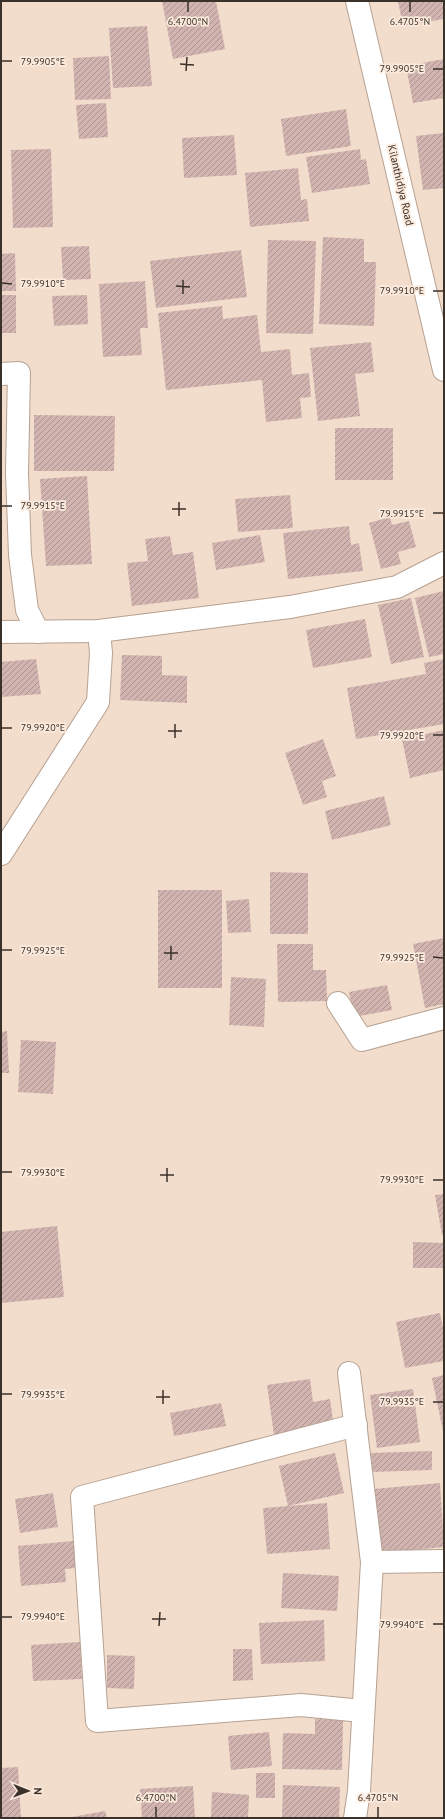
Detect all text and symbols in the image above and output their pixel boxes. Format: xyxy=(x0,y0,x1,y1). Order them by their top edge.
text: 6.4700°N xyxy=(168,15,208,28)
text: 6.4705°N xyxy=(390,15,430,28)
text: 79.9905°E xyxy=(21,55,65,68)
text: 79.9905°E xyxy=(380,62,424,75)
street label: Kilanthidiya Road xyxy=(385,143,417,227)
text: 79.9910°E xyxy=(21,277,65,290)
text: 79.9910°E xyxy=(380,284,424,297)
text: 79.9915°E xyxy=(21,499,65,512)
text: 79.9915°E xyxy=(380,507,424,520)
text: 79.9920°E xyxy=(21,721,65,734)
text: 79.9920°E xyxy=(380,729,424,742)
text: 79.9925°E xyxy=(21,944,65,957)
text: 79.9925°E xyxy=(380,951,424,964)
text: 79.9930°E xyxy=(21,1166,65,1179)
text: 79.9930°E xyxy=(380,1173,424,1186)
text: 79.9935°E xyxy=(21,1388,65,1401)
text: 79.9935°E xyxy=(380,1395,424,1408)
text: 79.9940°E xyxy=(21,1610,65,1623)
text: 79.9940°E xyxy=(380,1618,424,1631)
north arrow xyxy=(8,1771,48,1811)
text: N xyxy=(31,1787,45,1795)
text: 6.4700°N xyxy=(136,1791,176,1804)
text: 6.4705°N xyxy=(358,1791,398,1804)

